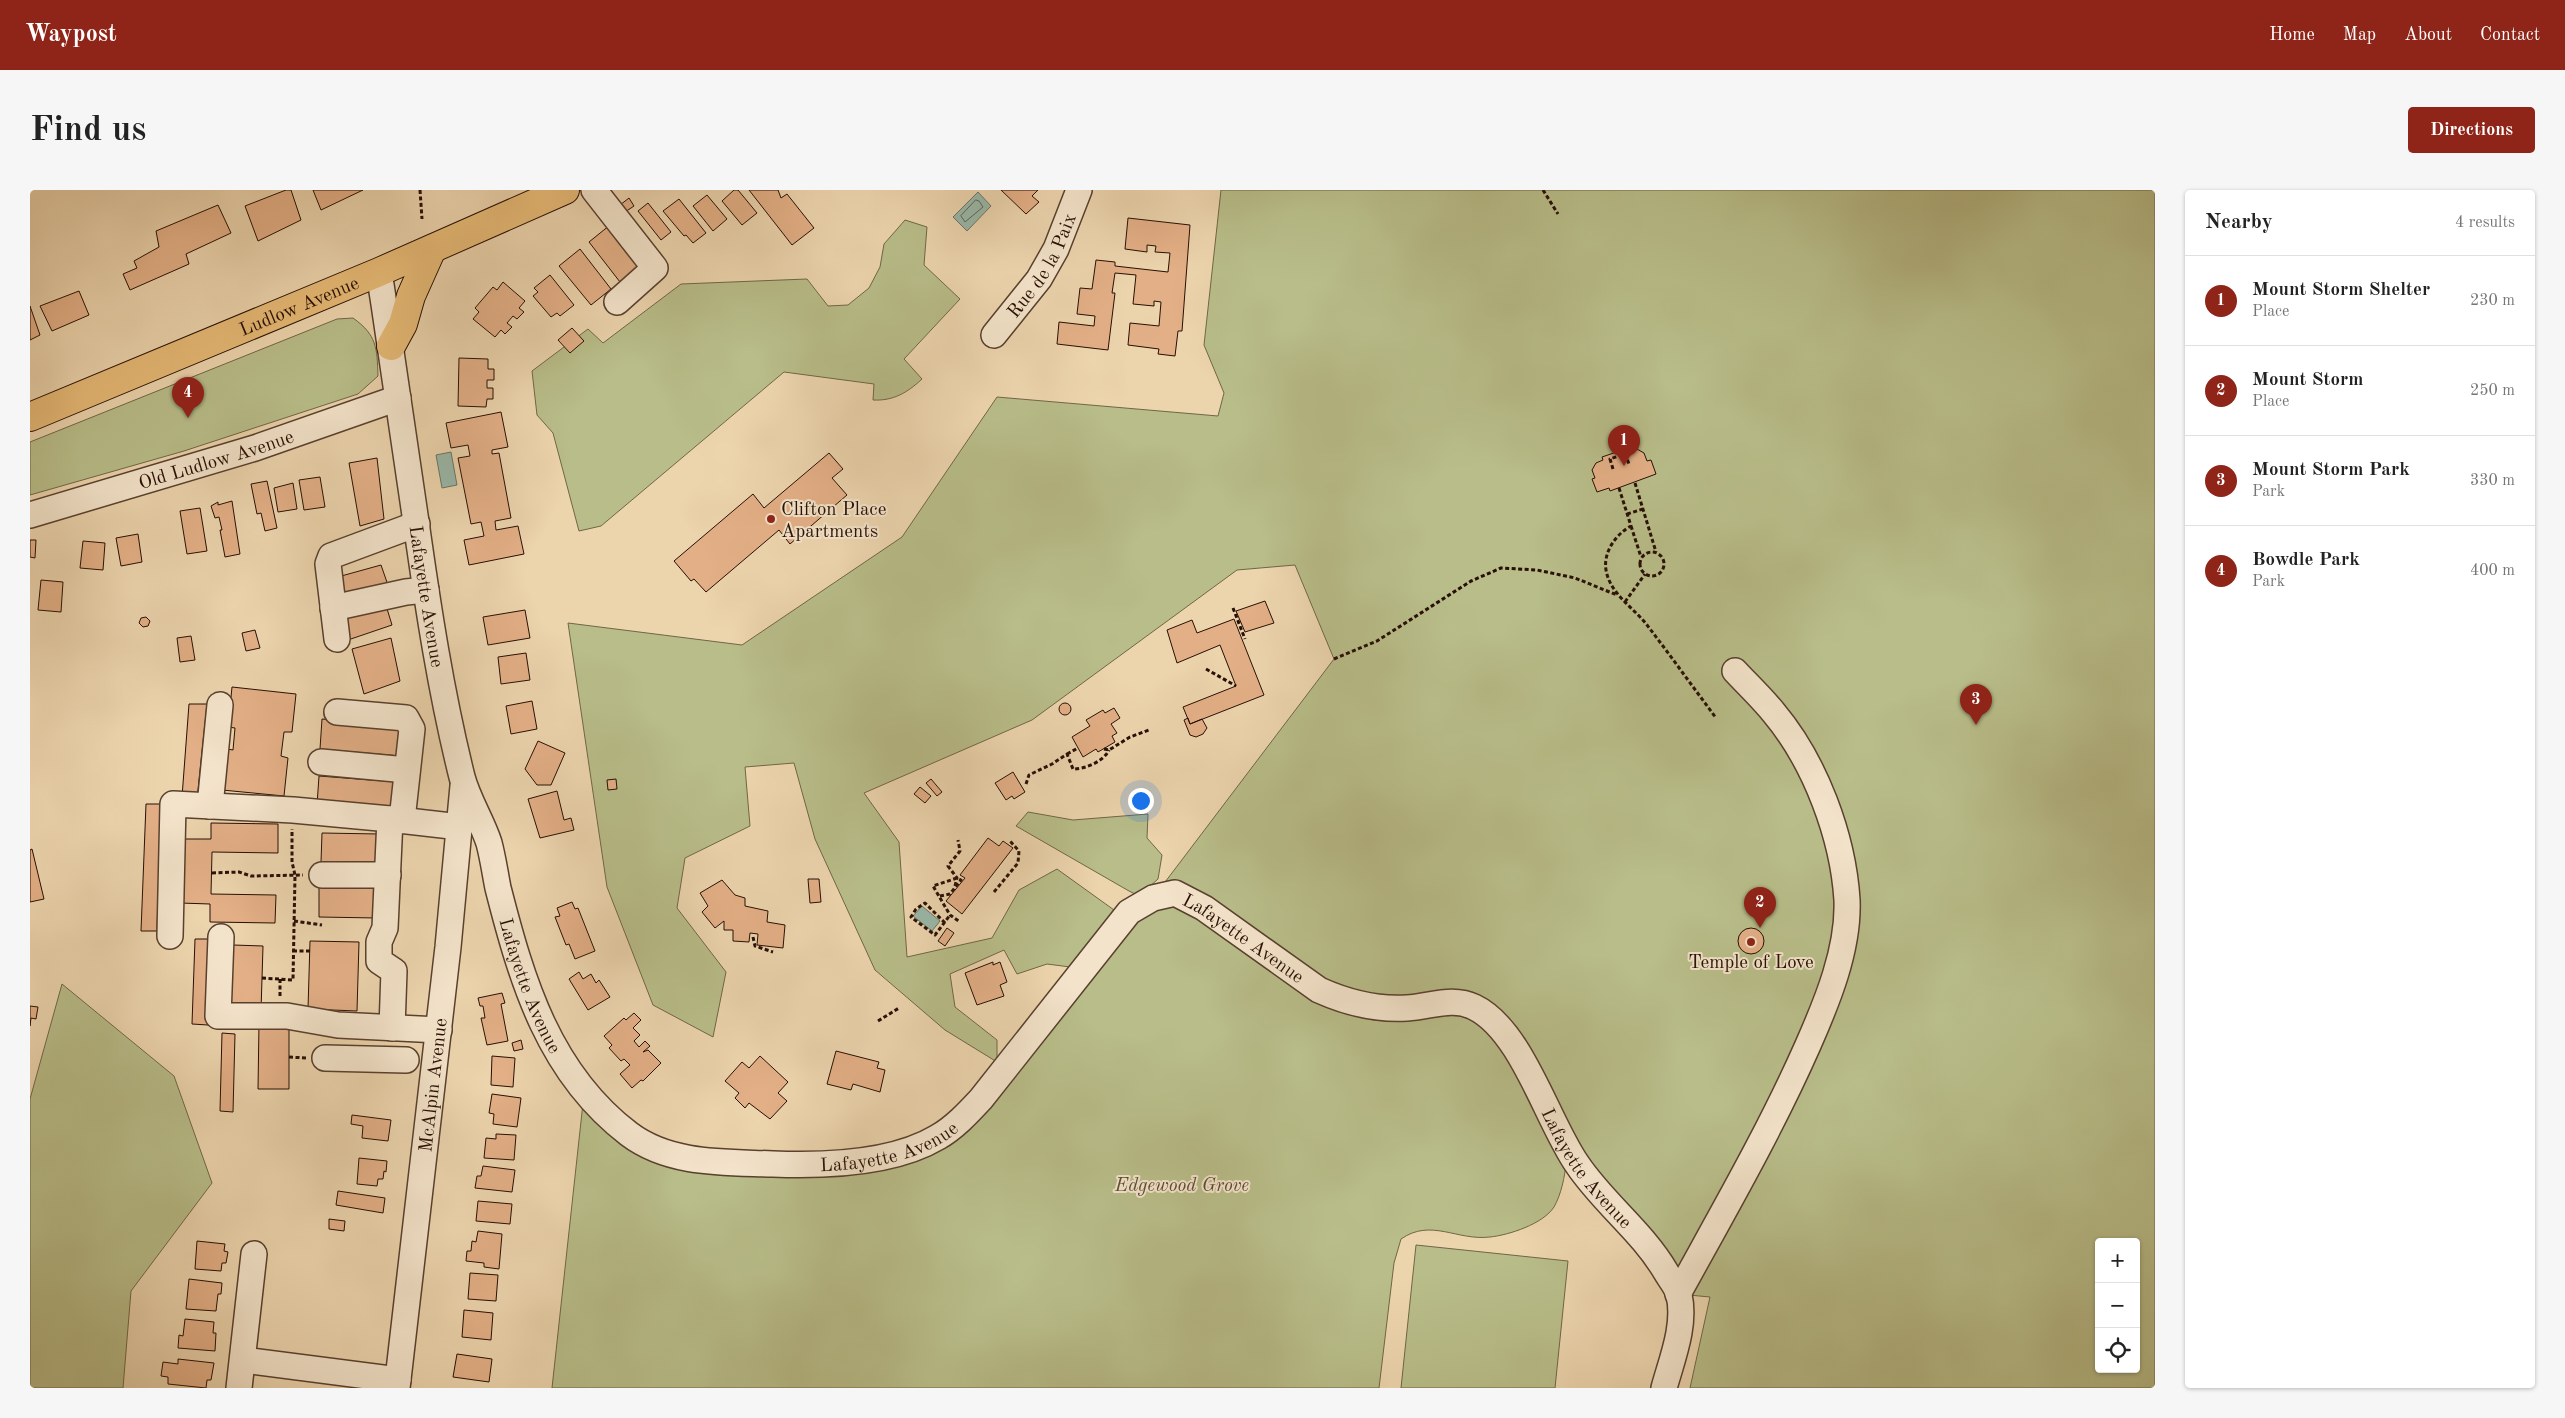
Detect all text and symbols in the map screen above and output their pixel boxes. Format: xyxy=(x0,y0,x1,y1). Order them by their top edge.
text: Waypost xyxy=(25,23,117,47)
text: Home xyxy=(2269,26,2315,44)
text: Map xyxy=(2343,26,2376,44)
text: About xyxy=(2404,26,2452,44)
text: Contact xyxy=(2480,26,2540,44)
button: Directions xyxy=(2408,107,2535,153)
text: Find us xyxy=(30,113,146,148)
street label: Rue de la Paix xyxy=(1005,211,1081,322)
text: Nearby xyxy=(2205,212,2273,233)
text: 4 results xyxy=(2455,215,2515,231)
street label: Ludlow Avenue xyxy=(237,274,362,341)
text: Mount Storm Shelter xyxy=(2252,281,2430,300)
text: 1 xyxy=(2216,293,2226,309)
text: 230 m xyxy=(2470,293,2515,309)
text: Place xyxy=(2252,304,2289,320)
text: Mount Storm xyxy=(2252,371,2363,390)
pin: 4 xyxy=(172,377,204,418)
text: 2 xyxy=(2216,383,2226,399)
text: 250 m xyxy=(2470,383,2515,399)
text: Place xyxy=(2252,394,2289,410)
pin: 1 xyxy=(1608,425,1640,466)
street label: Old Ludlow Avenue xyxy=(137,428,297,494)
text: Mount Storm Park xyxy=(2252,461,2410,480)
text: 3 xyxy=(2216,473,2226,489)
text: 330 m xyxy=(2470,473,2515,489)
text: Park xyxy=(2252,484,2285,500)
place label: Clifton Place Apartments xyxy=(781,501,886,542)
marker: Clifton Place Apartments xyxy=(765,513,777,525)
street label: Lafayette Avenue xyxy=(405,525,446,669)
text: Bowdle Park xyxy=(2252,551,2360,570)
text: 4 xyxy=(2216,563,2226,579)
text: 400 m xyxy=(2470,563,2515,579)
text: Park xyxy=(2252,574,2285,590)
pin: 3 xyxy=(1960,684,1992,725)
your location xyxy=(1128,788,1154,814)
pin: 2 xyxy=(1744,887,1776,928)
street label: Lafayette Avenue xyxy=(1179,892,1306,988)
street label: Lafayette Avenue xyxy=(494,916,563,1057)
marker: Temple of Love xyxy=(1745,936,1757,948)
place label: Temple of Love xyxy=(1688,954,1814,973)
street label: McAlpin Avenue xyxy=(417,1017,452,1153)
street label: Lafayette Avenue xyxy=(1537,1106,1635,1233)
street label: Lafayette Avenue xyxy=(820,1119,963,1176)
park label: Edgewood Grove xyxy=(1114,1177,1249,1196)
map controls xyxy=(2095,1238,2140,1373)
button: + xyxy=(2095,1238,2140,1283)
button: − xyxy=(2095,1283,2140,1328)
button: locate xyxy=(2095,1328,2140,1373)

